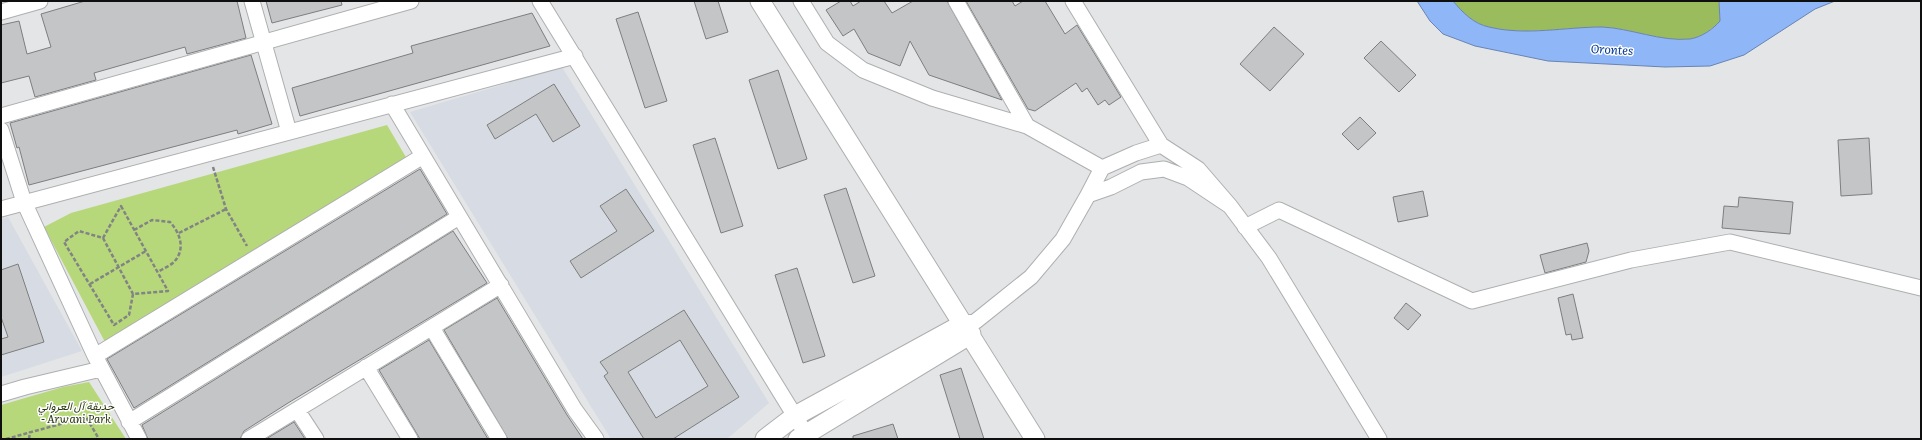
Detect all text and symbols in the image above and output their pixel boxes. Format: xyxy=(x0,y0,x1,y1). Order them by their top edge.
water label: Orontes xyxy=(1590,39,1634,59)
park label: حديقة آل العرواني - Arwani Park xyxy=(38,397,115,426)

